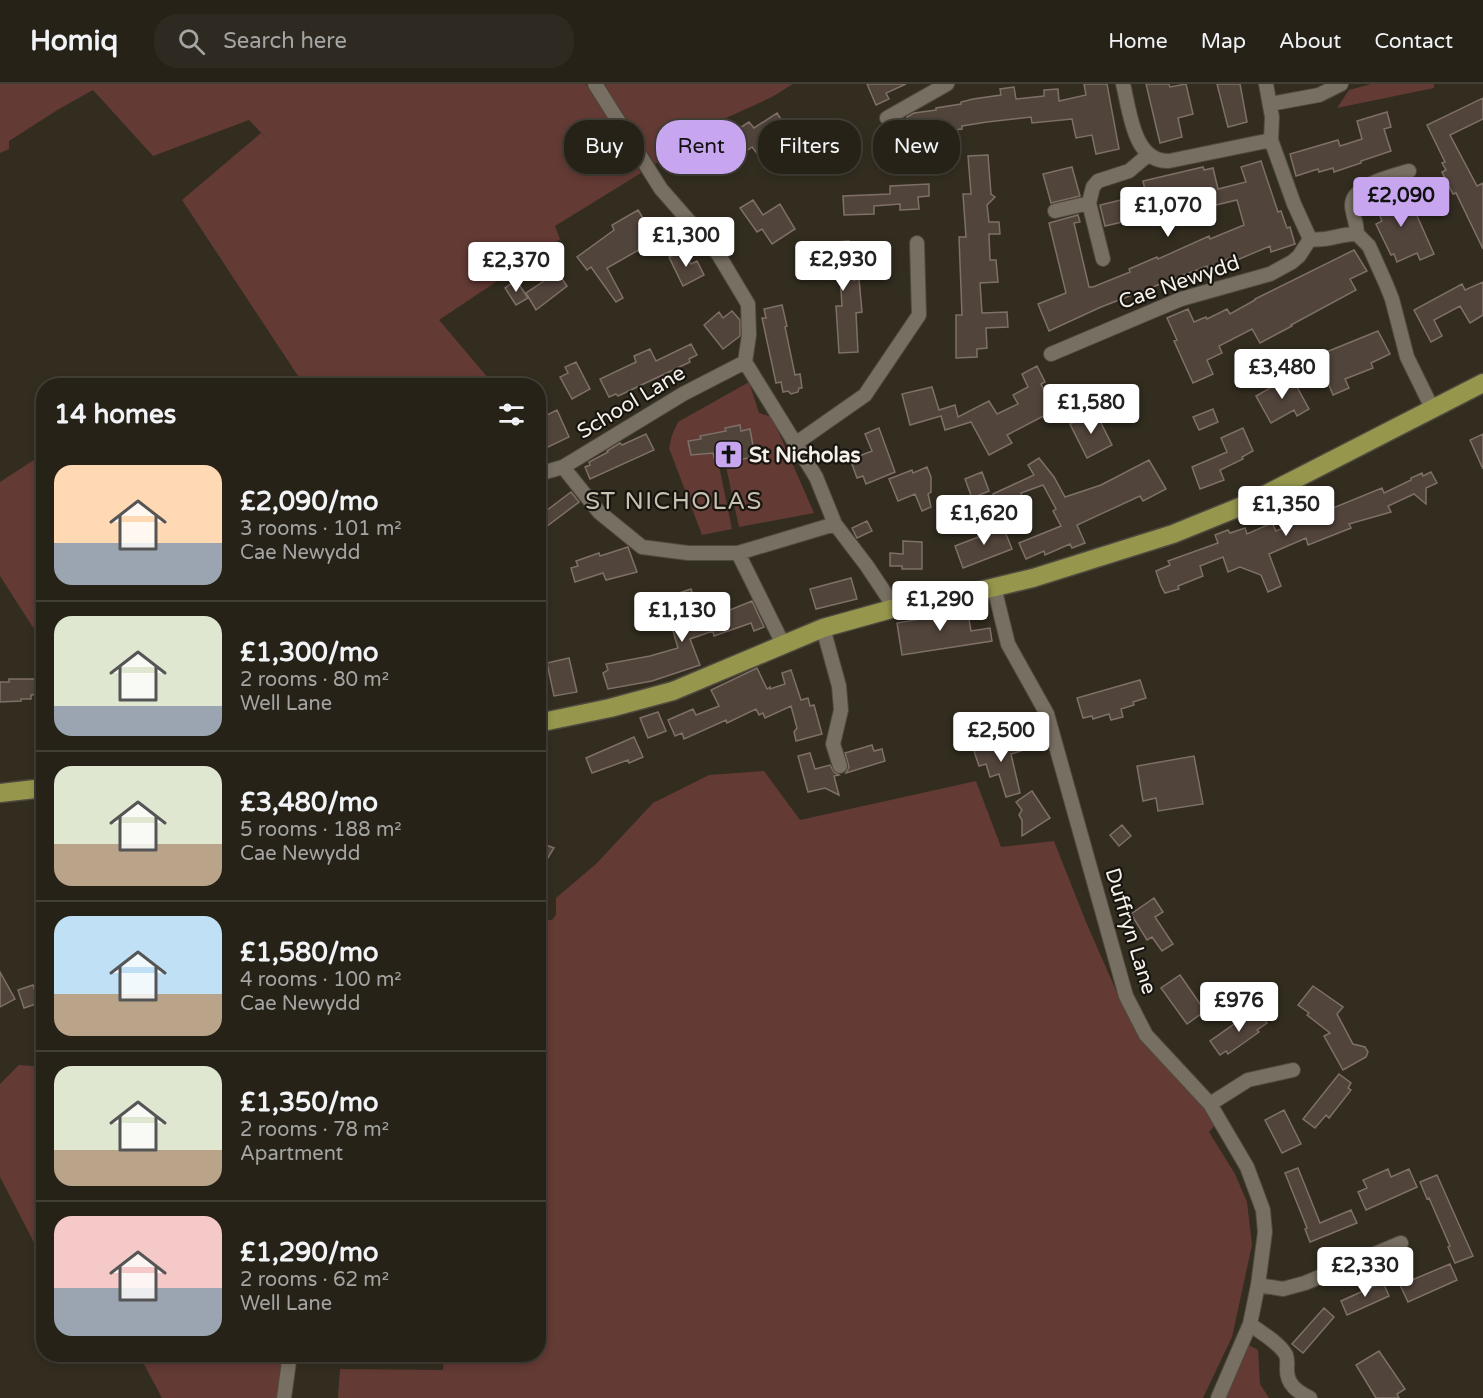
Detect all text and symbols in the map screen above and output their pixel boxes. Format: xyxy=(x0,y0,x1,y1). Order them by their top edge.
search box xyxy=(154,14,574,68)
text: Homiq xyxy=(30,24,118,58)
icon: search xyxy=(175,25,208,58)
text: Search here xyxy=(223,28,347,54)
text: Home xyxy=(1108,29,1168,54)
text: Map xyxy=(1201,29,1246,54)
text: About xyxy=(1279,29,1341,54)
text: Contact xyxy=(1374,29,1453,54)
chip: Buy xyxy=(564,120,644,174)
chip: Rent xyxy=(656,120,746,174)
chip: Filters xyxy=(758,120,861,174)
chip: New xyxy=(873,120,960,174)
pin: £2,090 xyxy=(1352,177,1450,228)
text: £2,090 xyxy=(1367,184,1435,208)
pin: £1,070 xyxy=(1119,187,1217,238)
text: £1,070 xyxy=(1134,194,1202,218)
pin: £1,300 xyxy=(637,217,735,268)
text: £1,300 xyxy=(652,224,720,248)
pin: £2,930 xyxy=(794,241,892,292)
pin: £2,370 xyxy=(467,242,565,293)
text: £2,930 xyxy=(809,248,877,272)
text: £2,370 xyxy=(482,249,550,273)
street label: Cae Newydd xyxy=(1115,250,1243,315)
pin: £3,480 xyxy=(1233,349,1331,400)
text: £3,480 xyxy=(1248,356,1316,380)
street label: School Lane xyxy=(573,360,690,444)
pin: £1,580 xyxy=(1042,384,1140,435)
text: £1,580 xyxy=(1057,391,1125,415)
icon: filters xyxy=(495,398,528,431)
text: 14 homes xyxy=(54,399,176,430)
church icon: St Nicholas xyxy=(712,439,744,471)
place label: St Nicholas xyxy=(749,443,861,468)
text: £2,090/mo xyxy=(240,486,379,517)
pin: £1,350 xyxy=(1237,486,1335,537)
district label: ST NICHOLAS xyxy=(585,487,763,516)
icon: home xyxy=(102,489,174,561)
text: £1,350 xyxy=(1252,493,1320,517)
pin: £1,620 xyxy=(935,495,1033,546)
text: £1,620 xyxy=(950,502,1018,526)
text: 3 rooms · 101 m² xyxy=(240,517,402,541)
text: Cae Newydd xyxy=(240,541,360,565)
pin: £1,290 xyxy=(891,581,989,632)
text: £1,290 xyxy=(906,588,974,612)
pin: £1,130 xyxy=(633,592,731,643)
text: £1,130 xyxy=(648,599,716,623)
text: £1,300/mo xyxy=(240,637,379,668)
icon: home xyxy=(102,640,174,712)
text: 2 rooms · 80 m² xyxy=(240,668,389,692)
text: Well Lane xyxy=(240,692,332,716)
pin: £2,500 xyxy=(952,712,1050,763)
text: £2,500 xyxy=(967,719,1035,743)
text: £3,480/mo xyxy=(240,787,378,818)
icon: home xyxy=(102,790,174,862)
text: 5 rooms · 188 m² xyxy=(240,818,402,842)
text: Cae Newydd xyxy=(240,842,360,866)
street label: Duffryn Lane xyxy=(1099,865,1162,997)
text: £1,580/mo xyxy=(240,937,379,968)
icon: home xyxy=(102,940,174,1012)
text: 4 rooms · 100 m² xyxy=(240,968,402,992)
pin: £976 xyxy=(1203,982,1275,1033)
text: £976 xyxy=(1214,989,1264,1013)
text: Cae Newydd xyxy=(240,992,360,1016)
text: £1,350/mo xyxy=(240,1087,379,1118)
icon: home xyxy=(102,1090,174,1162)
text: 2 rooms · 78 m² xyxy=(240,1118,389,1142)
text: Apartment xyxy=(240,1142,343,1166)
text: £1,290/mo xyxy=(240,1237,379,1268)
icon: home xyxy=(102,1240,174,1312)
pin: £2,330 xyxy=(1316,1247,1414,1298)
text: £2,330 xyxy=(1331,1254,1399,1278)
text: 2 rooms · 62 m² xyxy=(240,1268,389,1292)
text: Well Lane xyxy=(240,1292,332,1316)

